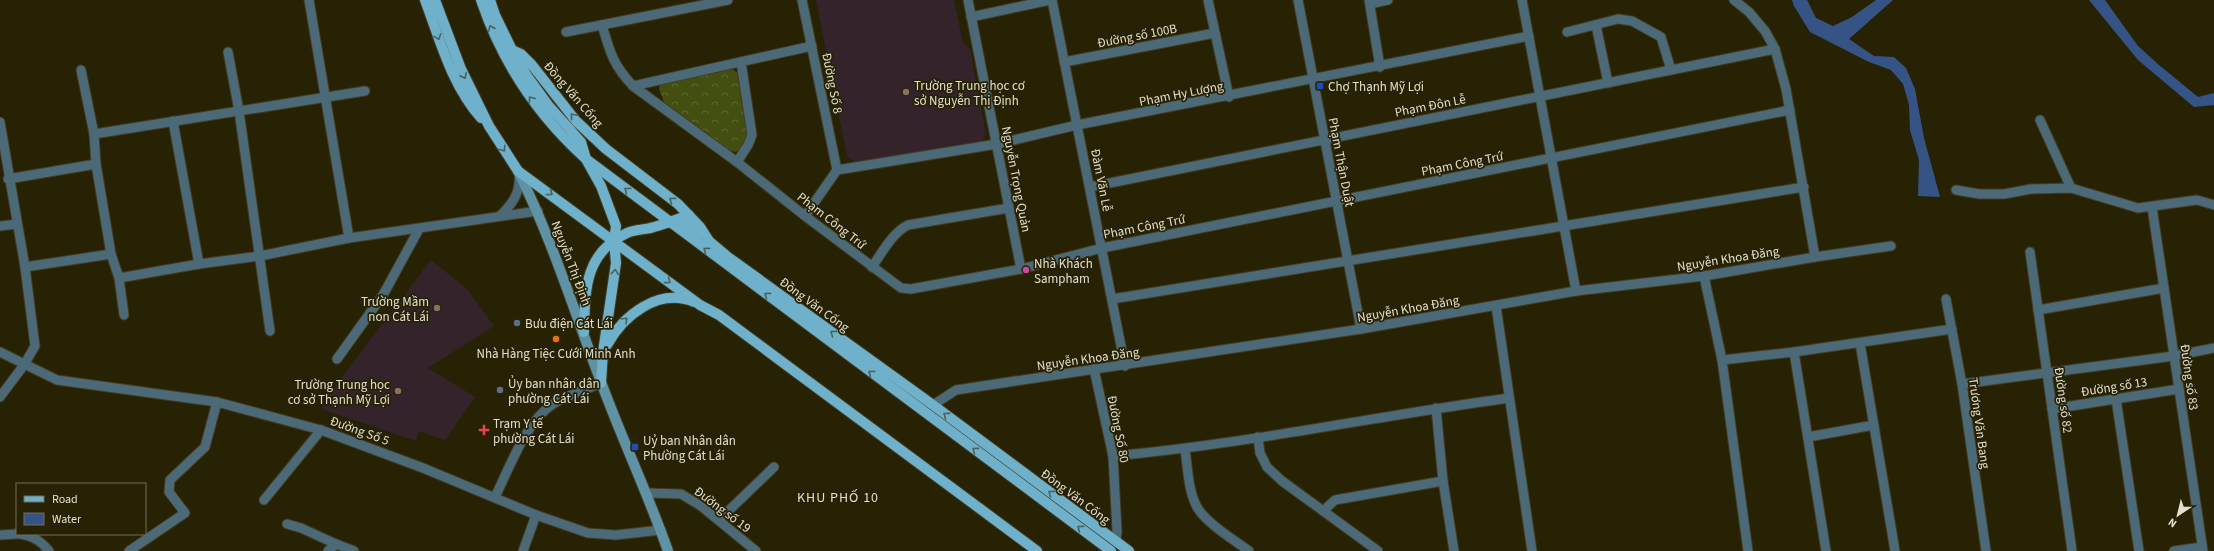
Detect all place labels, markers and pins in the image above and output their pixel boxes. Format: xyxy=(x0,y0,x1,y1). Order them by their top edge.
place label: Trường Trung học cơ sở Nguyễn Thị Định xyxy=(914,77,1025,110)
place label: Chợ Thạnh Mỹ Lợi xyxy=(1328,78,1424,96)
marker: Chợ Thạnh Mỹ Lợi xyxy=(1315,81,1325,91)
marker: Trường Trung học cơ sở Nguyễn Thị Định xyxy=(901,87,911,97)
place label: Nhà Khách Sampham xyxy=(1034,255,1093,288)
marker: Nhà Khách Sampham xyxy=(1021,265,1031,275)
place label: Trường Mầm non Cát Lái xyxy=(361,293,429,326)
marker: Trường Mầm non Cát Lái xyxy=(432,303,442,313)
place label: Bưu điện Cát Lái xyxy=(525,315,613,333)
marker: Bưu điện Cát Lái xyxy=(512,318,522,328)
marker: Nhà Hàng Tiệc Cưới Minh Anh xyxy=(551,334,561,344)
place label: Nhà Hàng Tiệc Cưới Minh Anh xyxy=(477,345,635,363)
place label: Ủy ban nhân dân phường Cát Lái xyxy=(508,375,600,408)
place label: Trường Trung học cơ sở Thạnh Mỹ Lợi xyxy=(288,376,390,409)
marker: Ủy ban nhân dân phường Cát Lái xyxy=(495,385,505,395)
marker: Trường Trung học cơ sở Thạnh Mỹ Lợi xyxy=(393,386,403,396)
place label: Trạm Y tế phường Cát Lái xyxy=(493,415,575,448)
marker: Trạm Y tế phường Cát Lái xyxy=(478,424,490,436)
place label: Uỷ ban Nhân dân Phường Cát Lái xyxy=(643,432,736,465)
marker: Uỷ ban Nhân dân Phường Cát Lái xyxy=(630,442,640,452)

